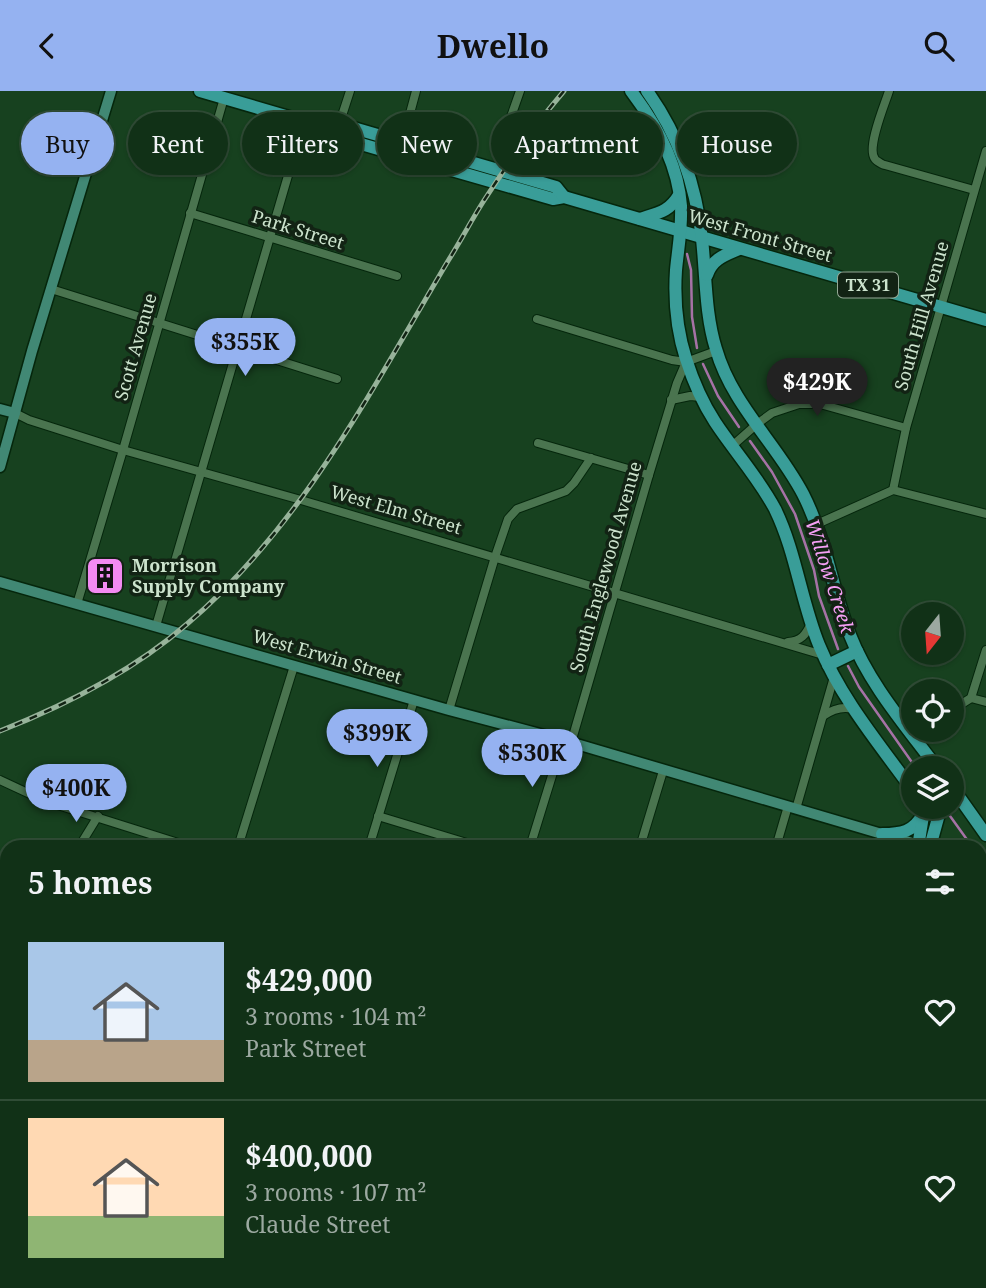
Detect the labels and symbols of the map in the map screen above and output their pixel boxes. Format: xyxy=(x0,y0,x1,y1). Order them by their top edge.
street label: West Front Street xyxy=(685,203,835,267)
street label: Park Street xyxy=(249,204,347,254)
street label: South Hill Avenue xyxy=(888,238,954,393)
road number: TX 31 xyxy=(838,273,898,297)
street label: Scott Avenue xyxy=(108,290,162,403)
pin: $355K xyxy=(196,319,294,378)
pin: $429K xyxy=(768,359,866,418)
street label: South Englewood Avenue xyxy=(563,459,647,675)
street label: West Elm Street xyxy=(328,479,465,539)
water label: Willow Creek xyxy=(799,516,861,638)
place label: Morrison Supply Company xyxy=(132,553,285,598)
building icon: Morrison Supply Company xyxy=(84,555,126,597)
north arrow xyxy=(901,602,964,665)
street label: West Erwin Street xyxy=(250,623,405,689)
pin: $399K xyxy=(328,709,426,769)
pin: $530K xyxy=(483,729,581,789)
pin: $400K xyxy=(27,765,125,824)

